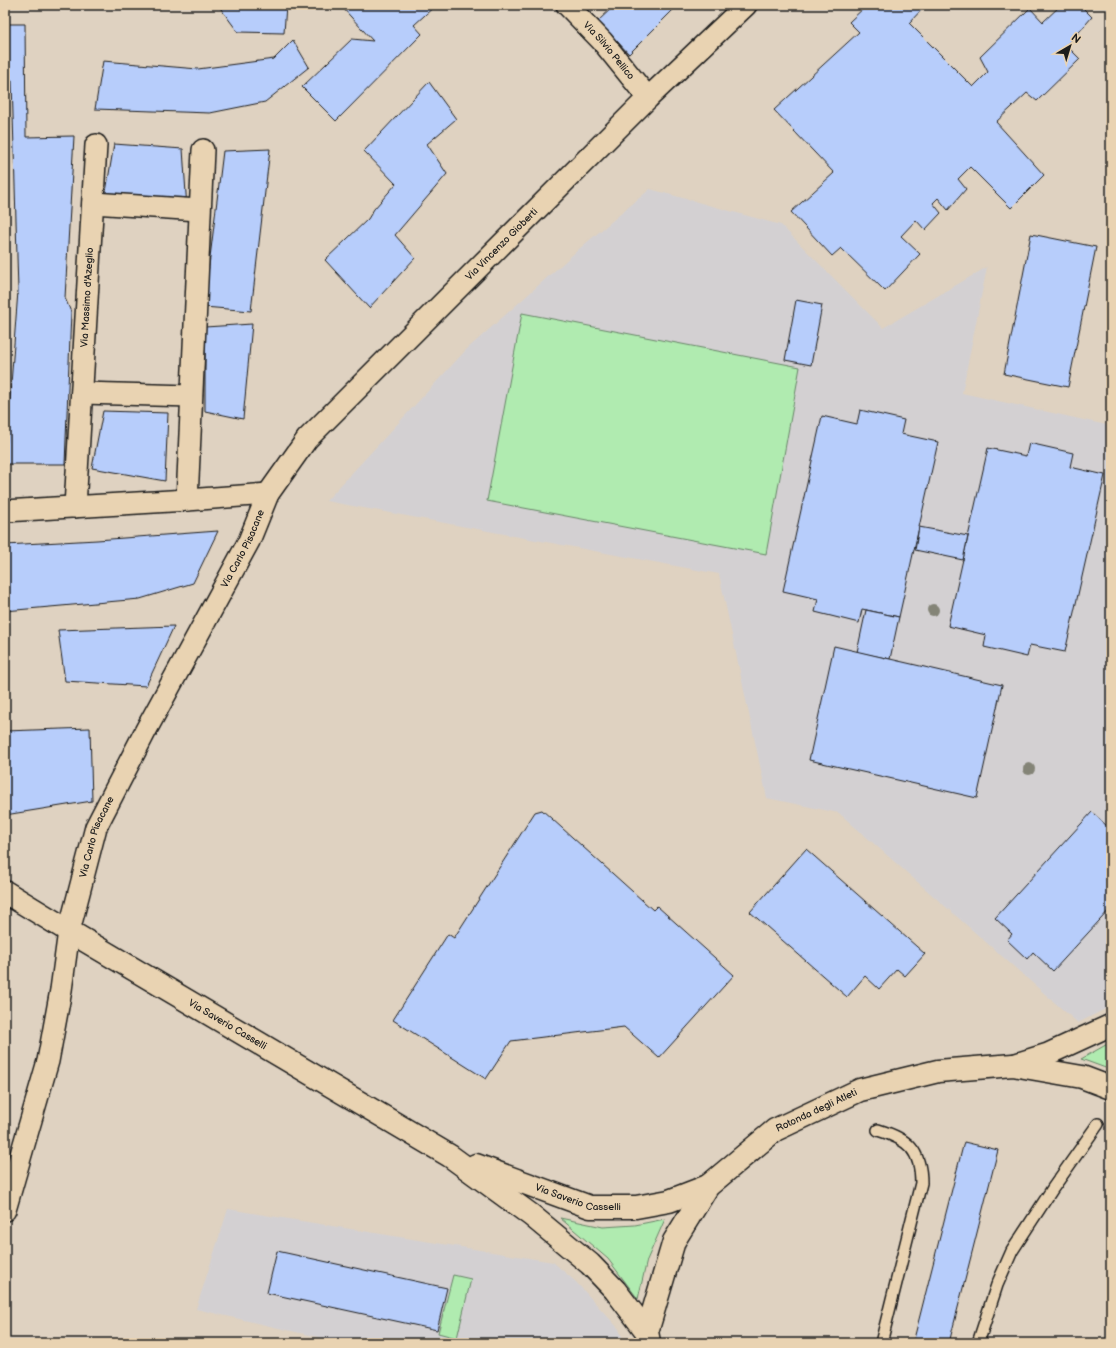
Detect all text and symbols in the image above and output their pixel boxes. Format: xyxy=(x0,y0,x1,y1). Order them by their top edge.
street label: Via Silvio Pellico xyxy=(581,19,637,82)
north arrow xyxy=(1050,26,1090,66)
text: N xyxy=(1069,31,1083,46)
street label: Via Vincenzo Gioberti xyxy=(463,206,540,283)
street label: Via Massimo d'Azeglio xyxy=(78,247,96,348)
street label: Via Carlo Pisacane xyxy=(219,508,267,590)
street label: Via Carlo Pisacane xyxy=(77,794,117,879)
street label: Via Saverio Casselli xyxy=(186,997,269,1052)
street label: Rotonda degli Atleti xyxy=(774,1086,859,1135)
street label: Via Saverio Casselli xyxy=(534,1181,621,1214)

